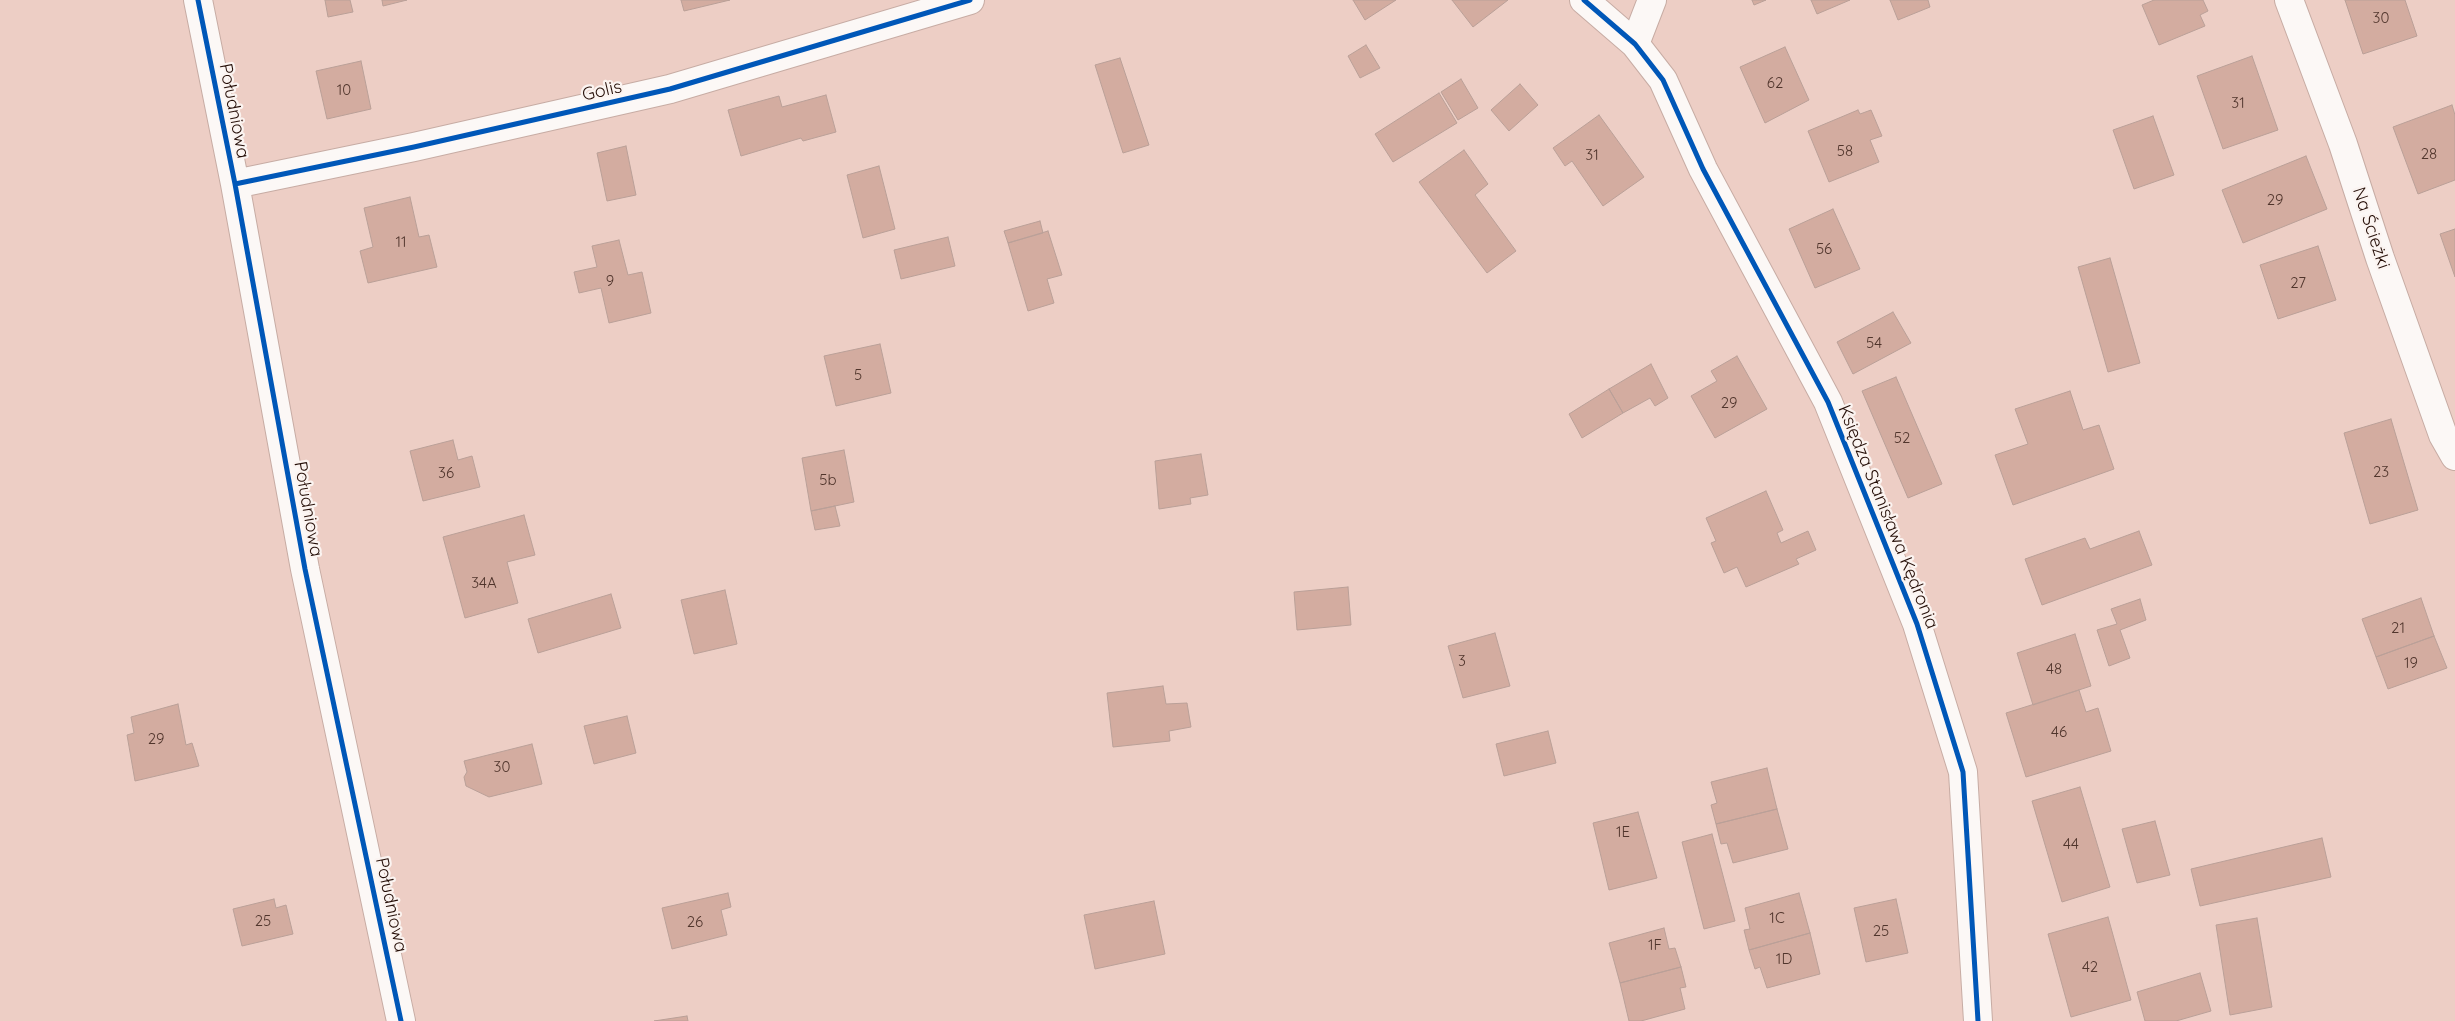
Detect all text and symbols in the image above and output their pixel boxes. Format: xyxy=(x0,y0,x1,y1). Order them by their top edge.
house number: 30 xyxy=(2373,9,2389,27)
street label: Południowa xyxy=(214,62,254,160)
house number: 62 xyxy=(1767,74,1783,92)
street label: Golis xyxy=(580,76,624,106)
house number: 10 xyxy=(337,81,351,99)
house number: 31 xyxy=(2231,94,2245,112)
house number: 58 xyxy=(1837,142,1853,160)
house number: 28 xyxy=(2421,145,2437,163)
house number: 31 xyxy=(1585,146,1599,164)
street label: Na Ścieżki xyxy=(2348,184,2394,272)
house number: 29 xyxy=(2267,191,2283,209)
house number: 11 xyxy=(395,233,407,251)
house number: 56 xyxy=(1816,240,1832,258)
house number: 9 xyxy=(606,272,614,290)
house number: 27 xyxy=(2290,274,2306,292)
house number: 54 xyxy=(1866,334,1882,352)
house number: 5 xyxy=(854,366,862,384)
house number: 29 xyxy=(1721,394,1737,412)
street label: Księdza Stanisława Kędronia xyxy=(1833,402,1943,632)
house number: 52 xyxy=(1894,429,1910,447)
street label: Południowa xyxy=(289,460,327,558)
house number: 23 xyxy=(2373,463,2389,481)
house number: 36 xyxy=(438,464,454,482)
house number: 5b xyxy=(819,471,837,489)
house number: 34A xyxy=(471,574,497,592)
house number: 21 xyxy=(2391,619,2405,637)
house number: 3 xyxy=(1458,652,1466,670)
house number: 19 xyxy=(2404,654,2418,672)
house number: 48 xyxy=(2046,660,2062,678)
house number: 46 xyxy=(2051,723,2067,741)
house number: 29 xyxy=(148,730,164,748)
house number: 30 xyxy=(494,758,510,776)
house number: 1E xyxy=(1616,823,1630,841)
house number: 44 xyxy=(2063,835,2079,853)
street label: Południowa xyxy=(370,856,412,954)
house number: 1C xyxy=(1769,909,1785,927)
house number: 25 xyxy=(255,912,271,930)
house number: 26 xyxy=(687,913,703,931)
house number: 25 xyxy=(1873,922,1889,940)
house number: 1F xyxy=(1648,936,1662,954)
house number: 1D xyxy=(1776,950,1792,968)
house number: 42 xyxy=(2082,958,2098,976)

